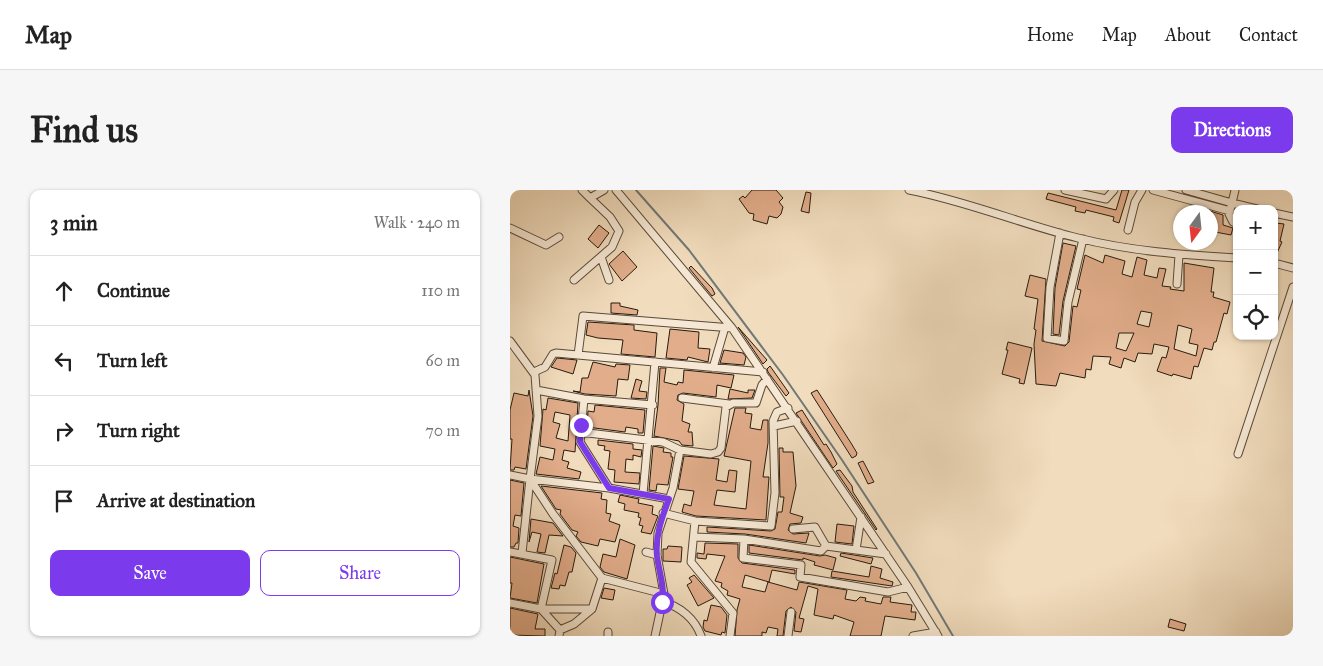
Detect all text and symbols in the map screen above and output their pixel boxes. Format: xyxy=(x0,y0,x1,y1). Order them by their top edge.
text: Map xyxy=(25,20,72,50)
text: Home xyxy=(1027,24,1074,46)
text: Map xyxy=(1102,24,1137,46)
text: About xyxy=(1165,24,1211,46)
text: Contact xyxy=(1239,24,1298,46)
button: Directions xyxy=(1171,107,1293,153)
text: Find us xyxy=(30,109,138,152)
north arrow xyxy=(1173,205,1218,250)
map controls xyxy=(1233,205,1278,340)
button: + xyxy=(1233,205,1278,250)
text: 3 min xyxy=(50,210,98,236)
text: Walk · 240 m xyxy=(374,213,460,232)
button: − xyxy=(1233,250,1278,295)
icon: ahead xyxy=(50,277,78,305)
text: Continue xyxy=(97,279,170,302)
text: 110 m xyxy=(421,281,460,300)
button: locate xyxy=(1233,295,1278,340)
icon: left xyxy=(50,347,78,375)
text: Turn left xyxy=(97,349,167,372)
text: 60 m xyxy=(426,351,460,370)
route end xyxy=(570,414,593,437)
icon: right xyxy=(50,417,78,445)
text: Turn right xyxy=(97,419,180,442)
text: 70 m xyxy=(425,421,460,440)
icon: arrive xyxy=(50,487,78,515)
text: Arrive at destination xyxy=(97,489,255,512)
button: Save xyxy=(50,550,250,596)
button: Share xyxy=(260,550,460,596)
route start xyxy=(651,591,674,614)

